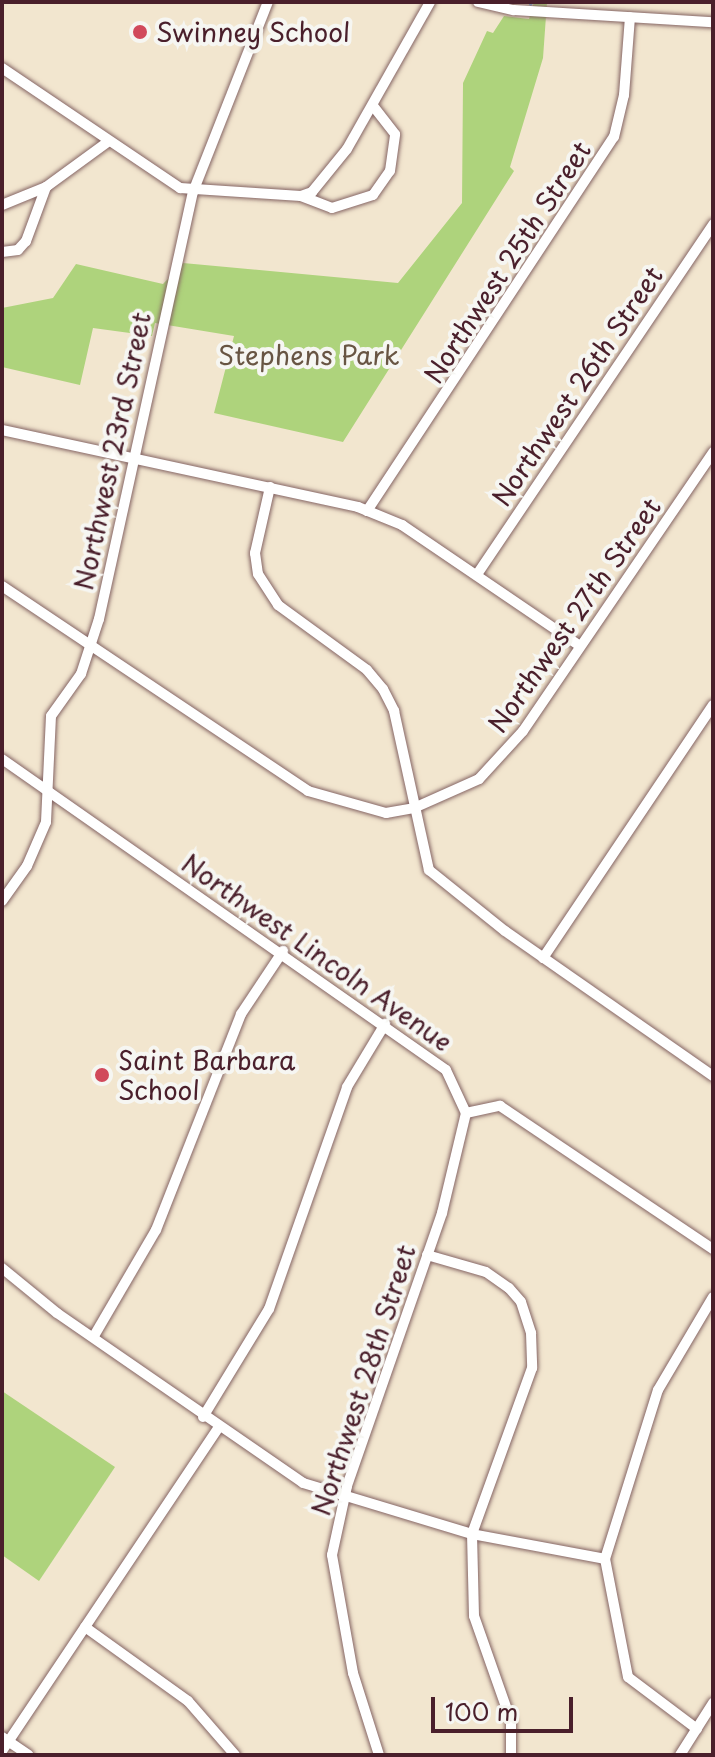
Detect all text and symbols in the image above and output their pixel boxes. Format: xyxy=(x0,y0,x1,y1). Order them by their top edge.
place label: Swinney School xyxy=(156,16,352,48)
marker: Swinney School xyxy=(131,23,149,41)
street label: Northwest 25th Street xyxy=(417,135,597,389)
street label: Northwest 26th Street xyxy=(485,260,669,512)
street label: Northwest 23rd Street xyxy=(67,309,157,593)
park label: Stephens Park xyxy=(219,339,399,371)
street label: Northwest 27th Street xyxy=(481,491,667,739)
street label: Northwest Lincoln Avenue xyxy=(176,847,458,1057)
place label: Saint Barbara School xyxy=(118,1044,296,1106)
marker: Saint Barbara School xyxy=(93,1066,111,1084)
street label: Northwest 28th Street xyxy=(304,1241,422,1519)
scale bar xyxy=(435,1681,577,1731)
text: 100 m xyxy=(445,1693,518,1729)

